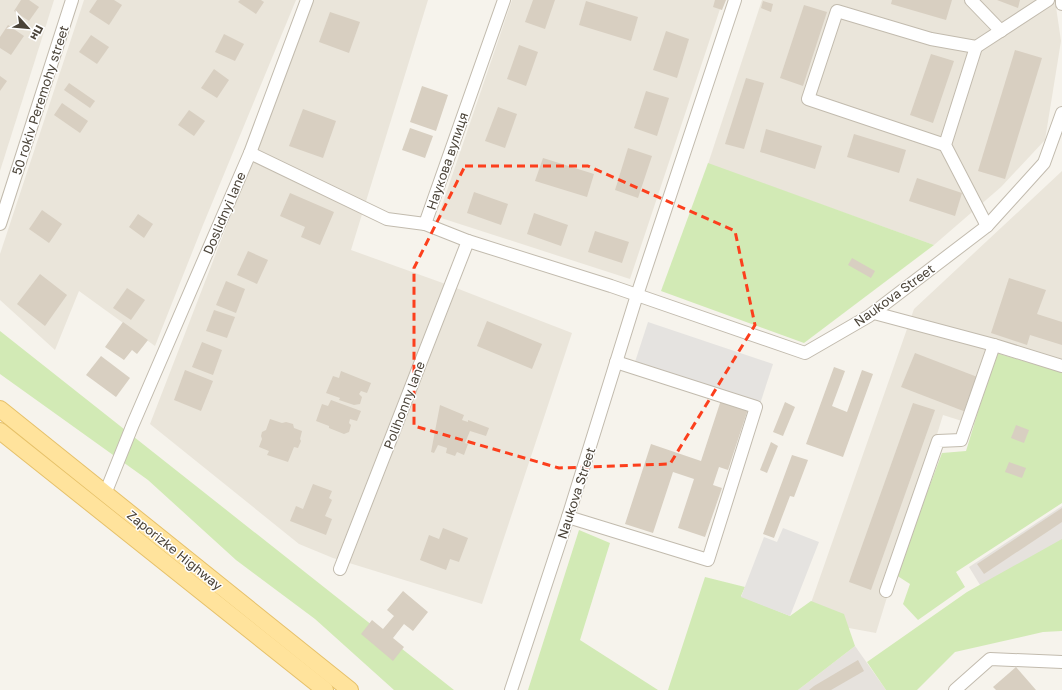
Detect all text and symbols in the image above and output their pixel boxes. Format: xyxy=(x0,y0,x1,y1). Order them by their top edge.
north arrow xyxy=(8,8,48,48)
street label: 50 rokiv Peremohy street xyxy=(8,23,72,177)
text: Пн xyxy=(28,23,47,43)
street label: Наукова вулиця xyxy=(423,110,471,212)
street label: Doslidnyi lane xyxy=(199,169,249,257)
street label: Naukova Street xyxy=(851,260,937,330)
street label: Polihonny lane xyxy=(380,359,428,451)
street label: Naukova Street xyxy=(554,445,598,541)
street label: Zaporizke Highway xyxy=(124,507,226,594)

